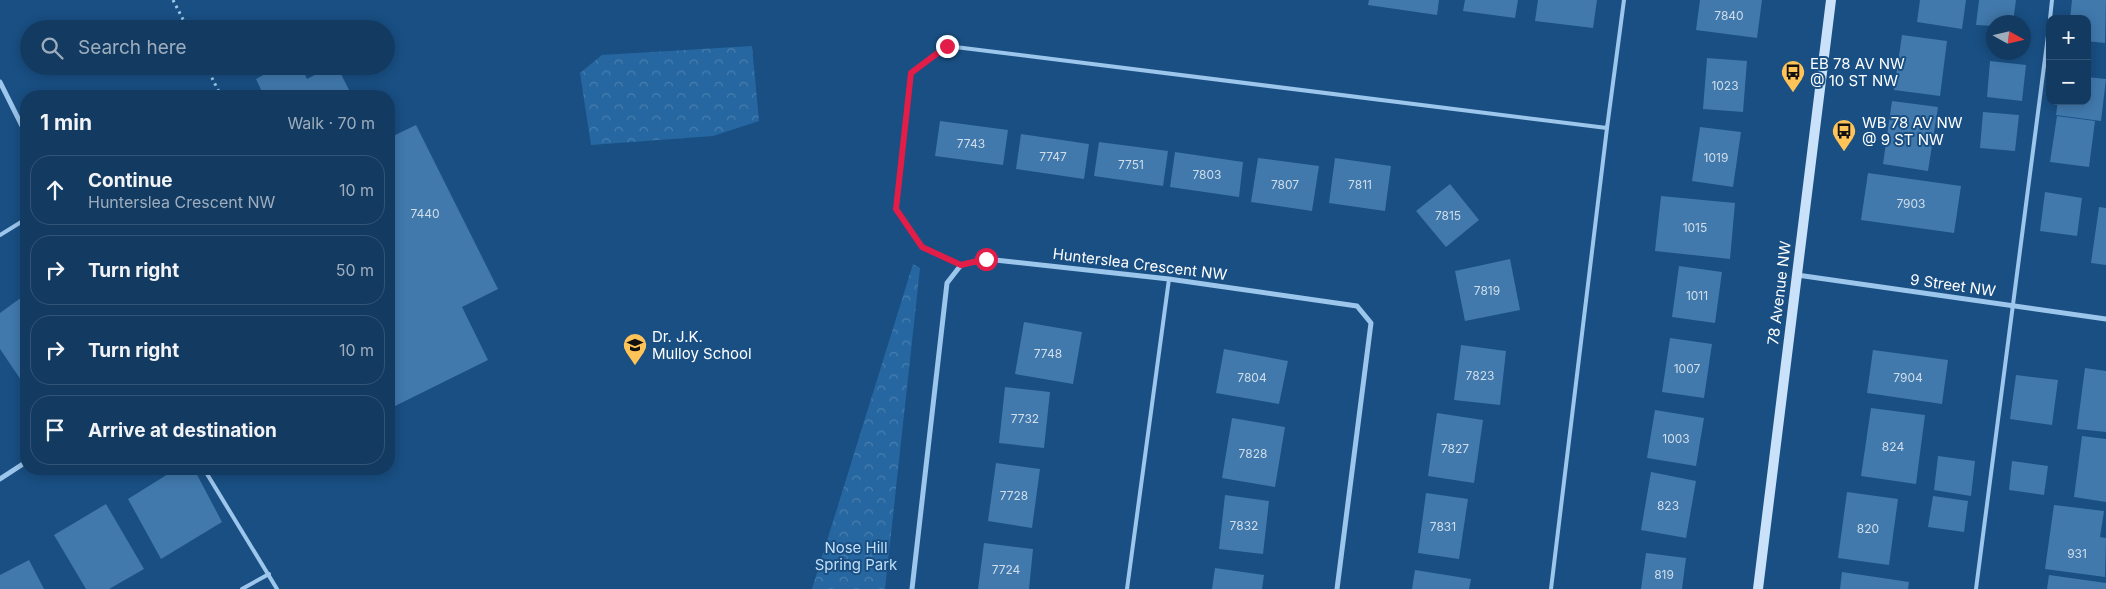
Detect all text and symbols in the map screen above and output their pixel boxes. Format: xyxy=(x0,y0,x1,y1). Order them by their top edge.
house number: 7840 xyxy=(1714,8,1744,23)
north arrow xyxy=(1986,15,2031,60)
map controls xyxy=(2046,15,2091,105)
button: + xyxy=(2046,15,2091,60)
search box xyxy=(20,20,395,75)
icon: search xyxy=(38,34,66,62)
route end xyxy=(936,35,959,58)
text: Search here xyxy=(78,36,187,59)
place label: EB 78 AV NW @ 10 ST NW xyxy=(1810,54,1905,90)
bus stop icon: EB 78 AV NW @ 10 ST NW xyxy=(1780,59,1806,93)
button: − xyxy=(2046,60,2091,105)
house number: 1023 xyxy=(1711,78,1739,93)
text: 1 min xyxy=(40,110,92,135)
text: Walk · 70 m xyxy=(287,113,375,133)
place label: WB 78 AV NW @ 9 ST NW xyxy=(1862,113,1963,149)
bus stop icon: WB 78 AV NW @ 9 ST NW xyxy=(1831,118,1857,152)
house number: 7743 xyxy=(957,136,985,151)
house number: 7747 xyxy=(1039,149,1067,164)
house number: 1019 xyxy=(1704,150,1728,165)
house number: 7751 xyxy=(1118,157,1144,172)
house number: 7803 xyxy=(1192,167,1222,182)
text: Continue xyxy=(88,169,173,192)
icon: ahead xyxy=(41,176,69,204)
house number: 7807 xyxy=(1271,177,1299,192)
house number: 7811 xyxy=(1348,177,1372,192)
text: 10 m xyxy=(339,180,374,200)
text: Hunterslea Crescent NW xyxy=(88,192,275,212)
house number: 7903 xyxy=(1896,196,1926,211)
house number: 7440 xyxy=(410,206,440,221)
house number: 7815 xyxy=(1435,208,1461,223)
house number: 1015 xyxy=(1683,220,1707,235)
street label: 78 Avenue NW xyxy=(1763,240,1795,346)
street label: Hunterslea Crescent NW xyxy=(1052,244,1228,284)
route start xyxy=(975,248,998,271)
icon: right xyxy=(41,256,69,284)
text: Turn right xyxy=(88,259,179,282)
text: 50 m xyxy=(336,260,374,280)
street label: 9 Street NW xyxy=(1909,270,1997,300)
house number: 7819 xyxy=(1474,283,1500,298)
house number: 1011 xyxy=(1686,288,1708,303)
place label: Dr. J.K. Mulloy School xyxy=(652,327,752,363)
school or university icon: Dr. J.K. Mulloy School xyxy=(622,332,648,366)
icon: right xyxy=(41,336,69,364)
text: Turn right xyxy=(88,339,179,362)
text: 10 m xyxy=(339,340,374,360)
house number: 7748 xyxy=(1034,346,1062,361)
house number: 1007 xyxy=(1674,361,1700,376)
house number: 7823 xyxy=(1466,368,1494,383)
house number: 7804 xyxy=(1237,370,1267,385)
house number: 7904 xyxy=(1893,370,1923,385)
house number: 7732 xyxy=(1011,411,1039,426)
icon: arrive xyxy=(41,416,69,444)
text: Arrive at destination xyxy=(88,419,277,442)
house number: 1003 xyxy=(1662,431,1690,446)
house number: 824 xyxy=(1882,439,1904,454)
house number: 7827 xyxy=(1441,441,1469,456)
house number: 7828 xyxy=(1239,446,1267,461)
house number: 7728 xyxy=(1000,488,1028,503)
house number: 823 xyxy=(1657,498,1679,513)
house number: 7832 xyxy=(1230,518,1258,533)
house number: 7831 xyxy=(1430,519,1456,534)
house number: 820 xyxy=(1857,521,1879,536)
park label: Nose Hill Spring Park xyxy=(815,538,898,574)
house number: 931 xyxy=(2067,546,2087,561)
house number: 7724 xyxy=(992,562,1021,577)
house number: 819 xyxy=(1654,567,1674,582)

